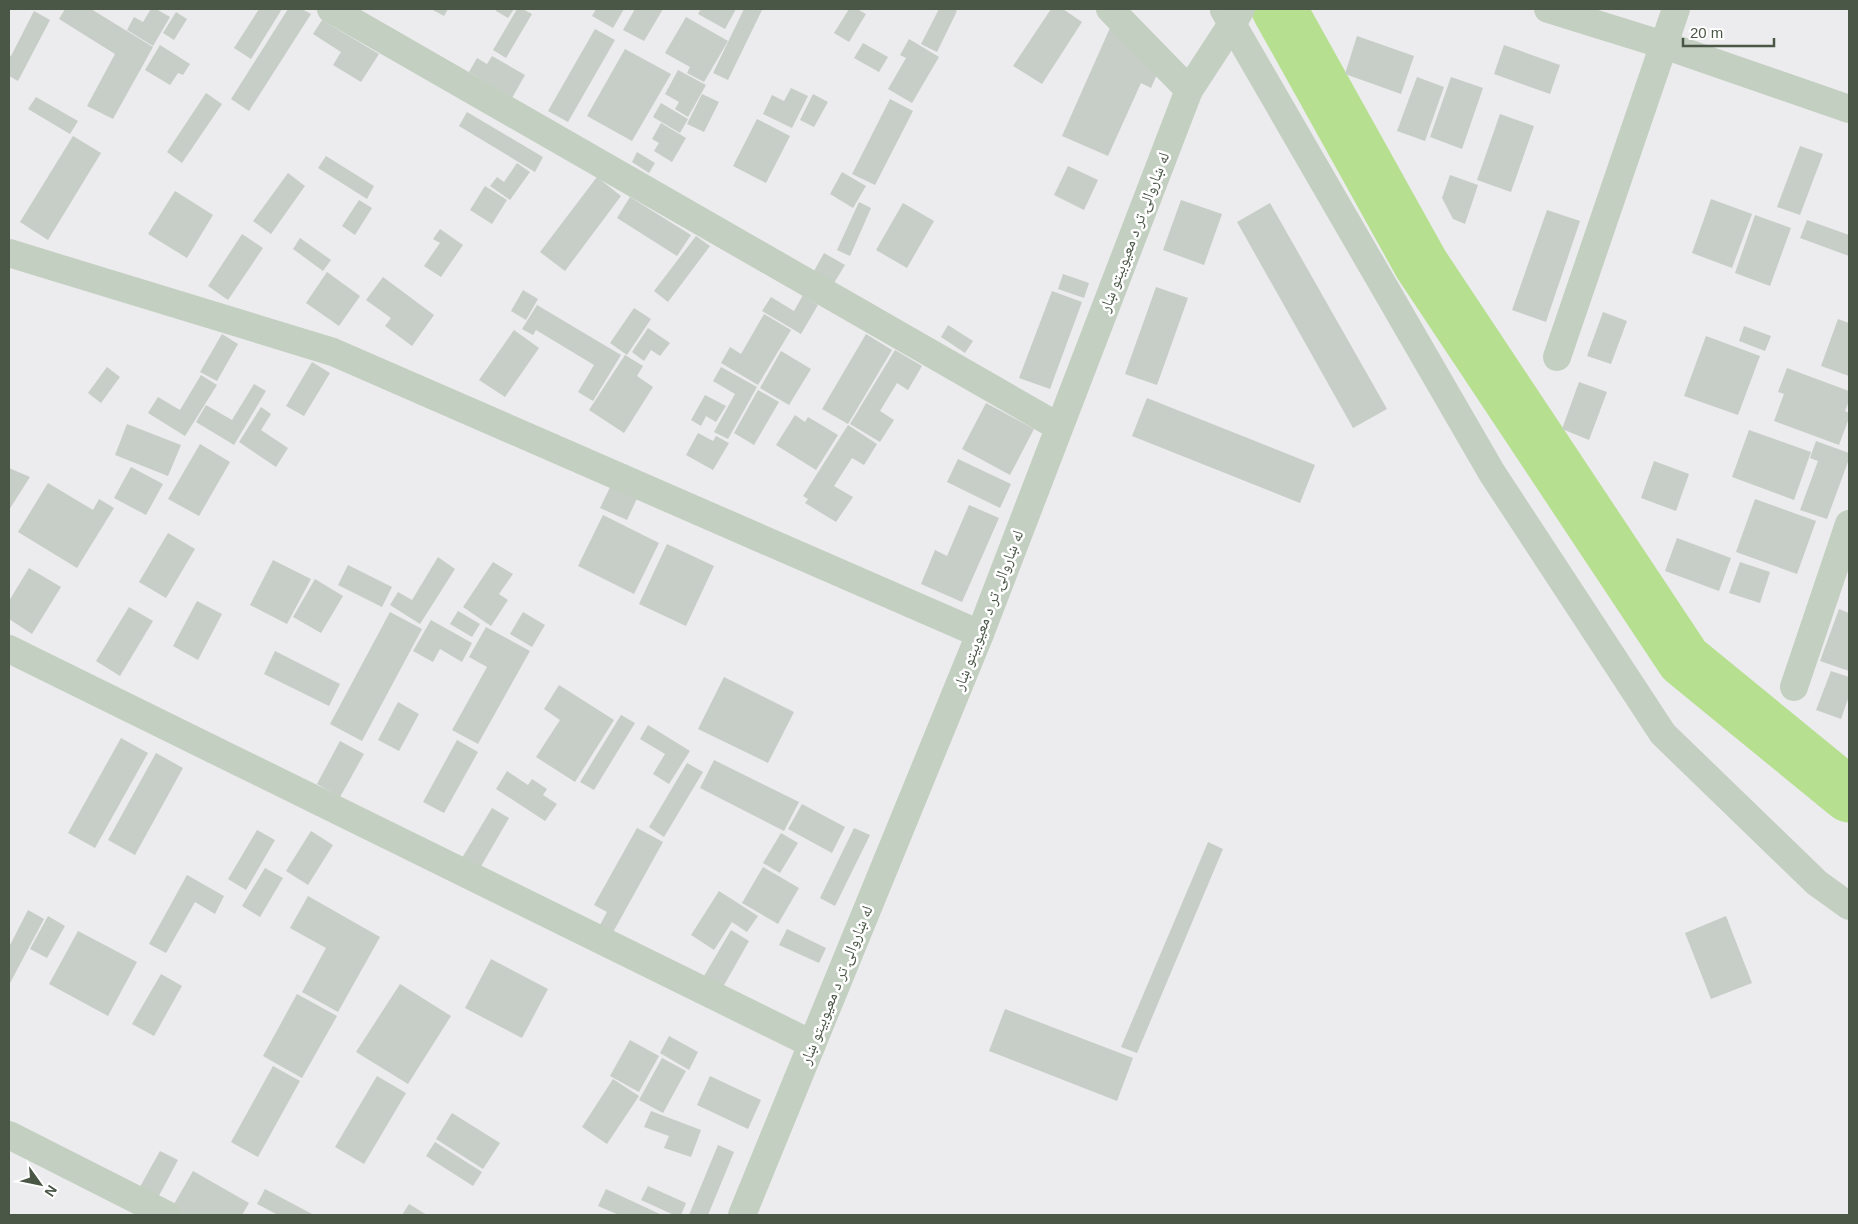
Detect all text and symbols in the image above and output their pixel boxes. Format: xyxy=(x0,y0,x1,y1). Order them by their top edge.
scale bar xyxy=(1683,15,1774,47)
text: 20 m xyxy=(1690,24,1723,41)
street label: له ښاروالۍ تر د معیوبیتو ښار xyxy=(1095,150,1174,316)
street label: له ښاروالۍ تر د معیوبیتو ښار xyxy=(949,528,1028,694)
street label: له ښاروالۍ تر د معیوبیتو ښار xyxy=(796,903,877,1068)
north arrow xyxy=(15,1159,65,1209)
text: N xyxy=(41,1182,60,1200)

